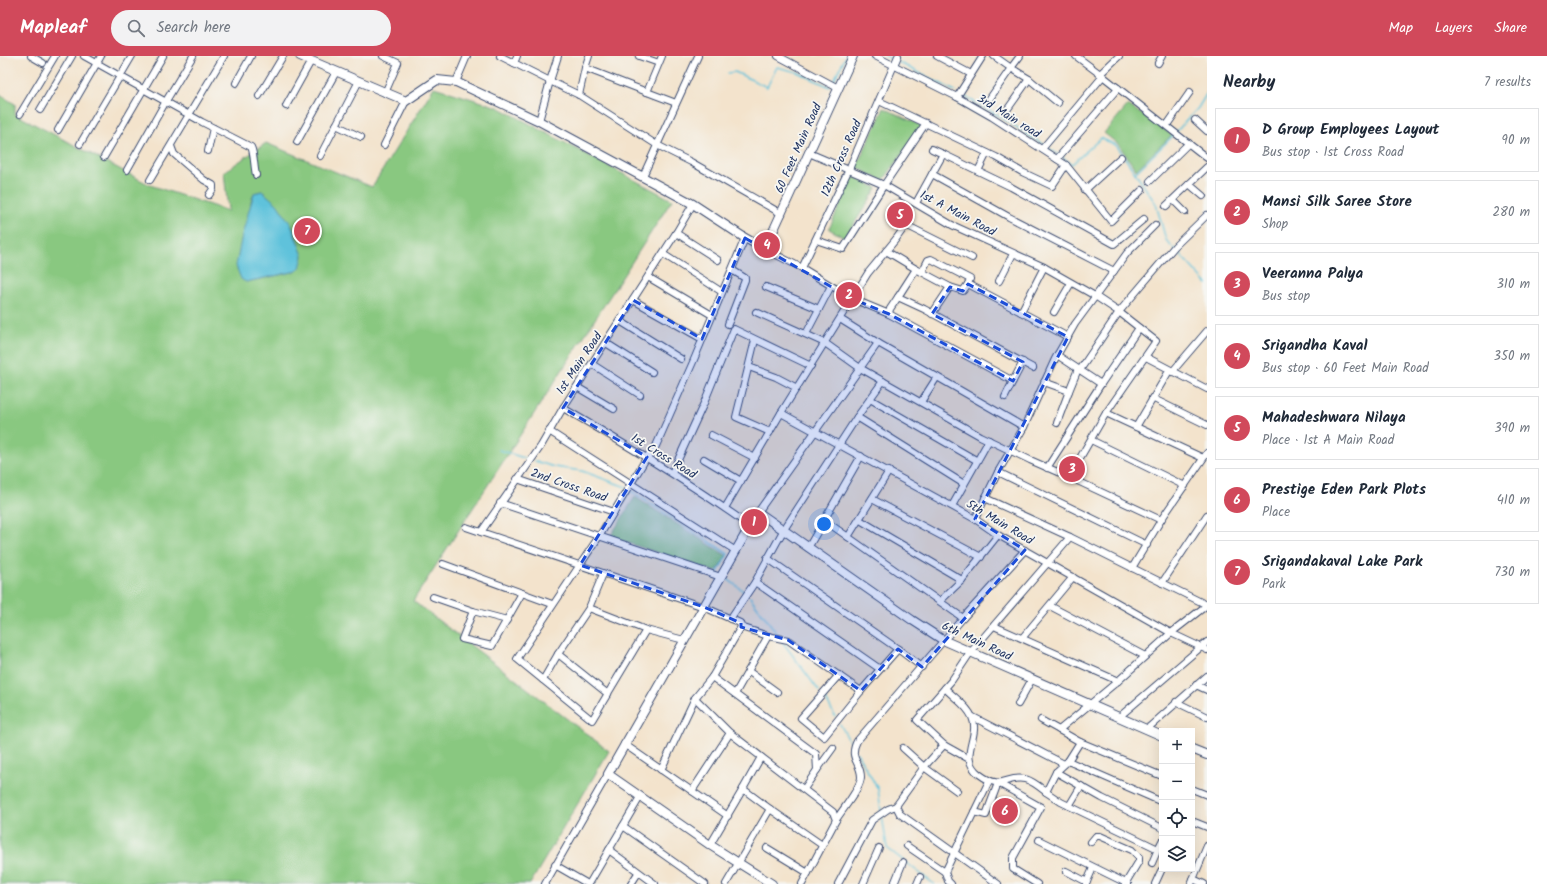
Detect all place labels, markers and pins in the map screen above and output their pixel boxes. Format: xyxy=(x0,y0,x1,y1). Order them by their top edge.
pin: 5 xyxy=(887,200,913,230)
pin: 7 xyxy=(294,216,320,246)
pin: 4 xyxy=(754,230,780,260)
pin: 2 xyxy=(836,280,862,310)
pin: 3 xyxy=(1059,454,1085,484)
pin: 1 xyxy=(741,507,767,537)
pin: 6 xyxy=(992,796,1018,826)

